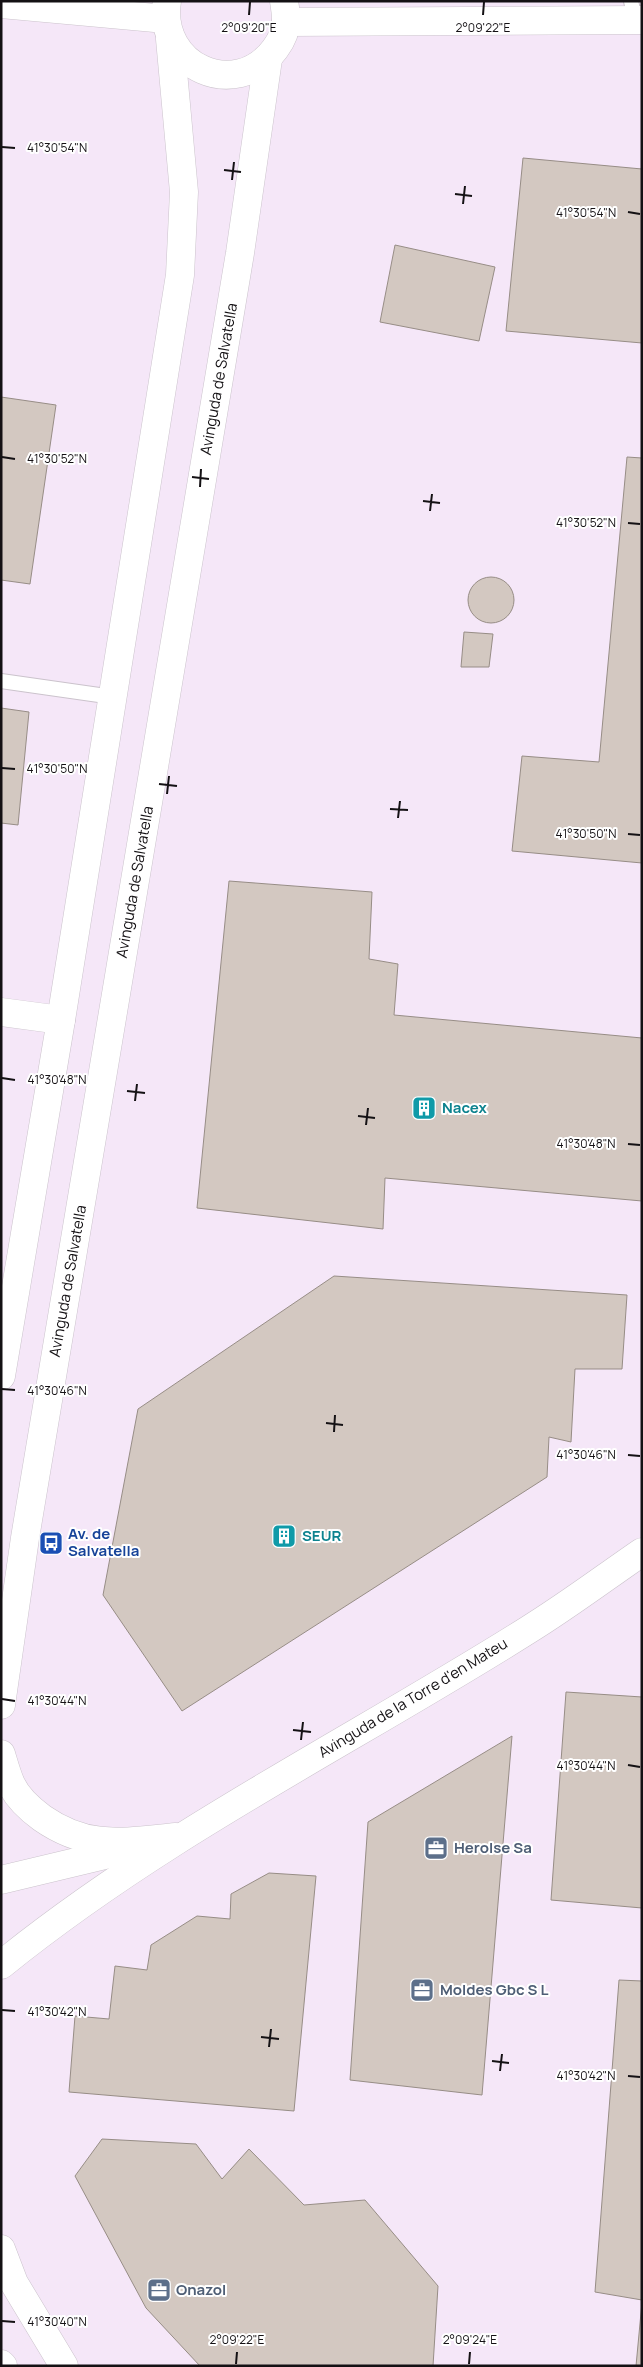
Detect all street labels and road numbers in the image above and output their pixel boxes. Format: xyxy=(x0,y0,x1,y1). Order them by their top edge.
street label: Avinguda de Salvatella xyxy=(195,301,242,457)
street label: Avinguda de Salvatella xyxy=(111,804,158,960)
street label: Avinguda de Salvatella xyxy=(44,1203,91,1359)
street label: Avinguda de la Torre d'en Mateu xyxy=(314,1633,511,1763)

